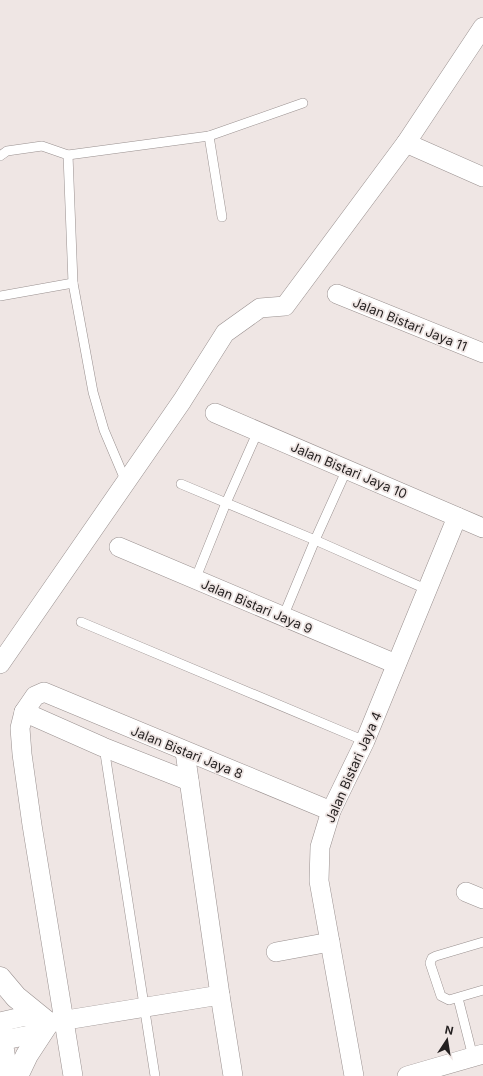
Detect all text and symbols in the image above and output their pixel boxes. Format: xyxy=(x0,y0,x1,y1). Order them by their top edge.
street label: Jalan Bistari Jaya 11 xyxy=(351,294,469,354)
street label: Jalan Bistari Jaya 10 xyxy=(288,438,410,502)
street label: Jalan Bistari Jaya 9 xyxy=(199,575,315,637)
street label: Jalan Bistari Jaya 4 xyxy=(321,709,385,825)
street label: Jalan Bistari Jaya 8 xyxy=(129,722,245,782)
north arrow xyxy=(427,1020,467,1060)
text: N xyxy=(444,1022,455,1038)

